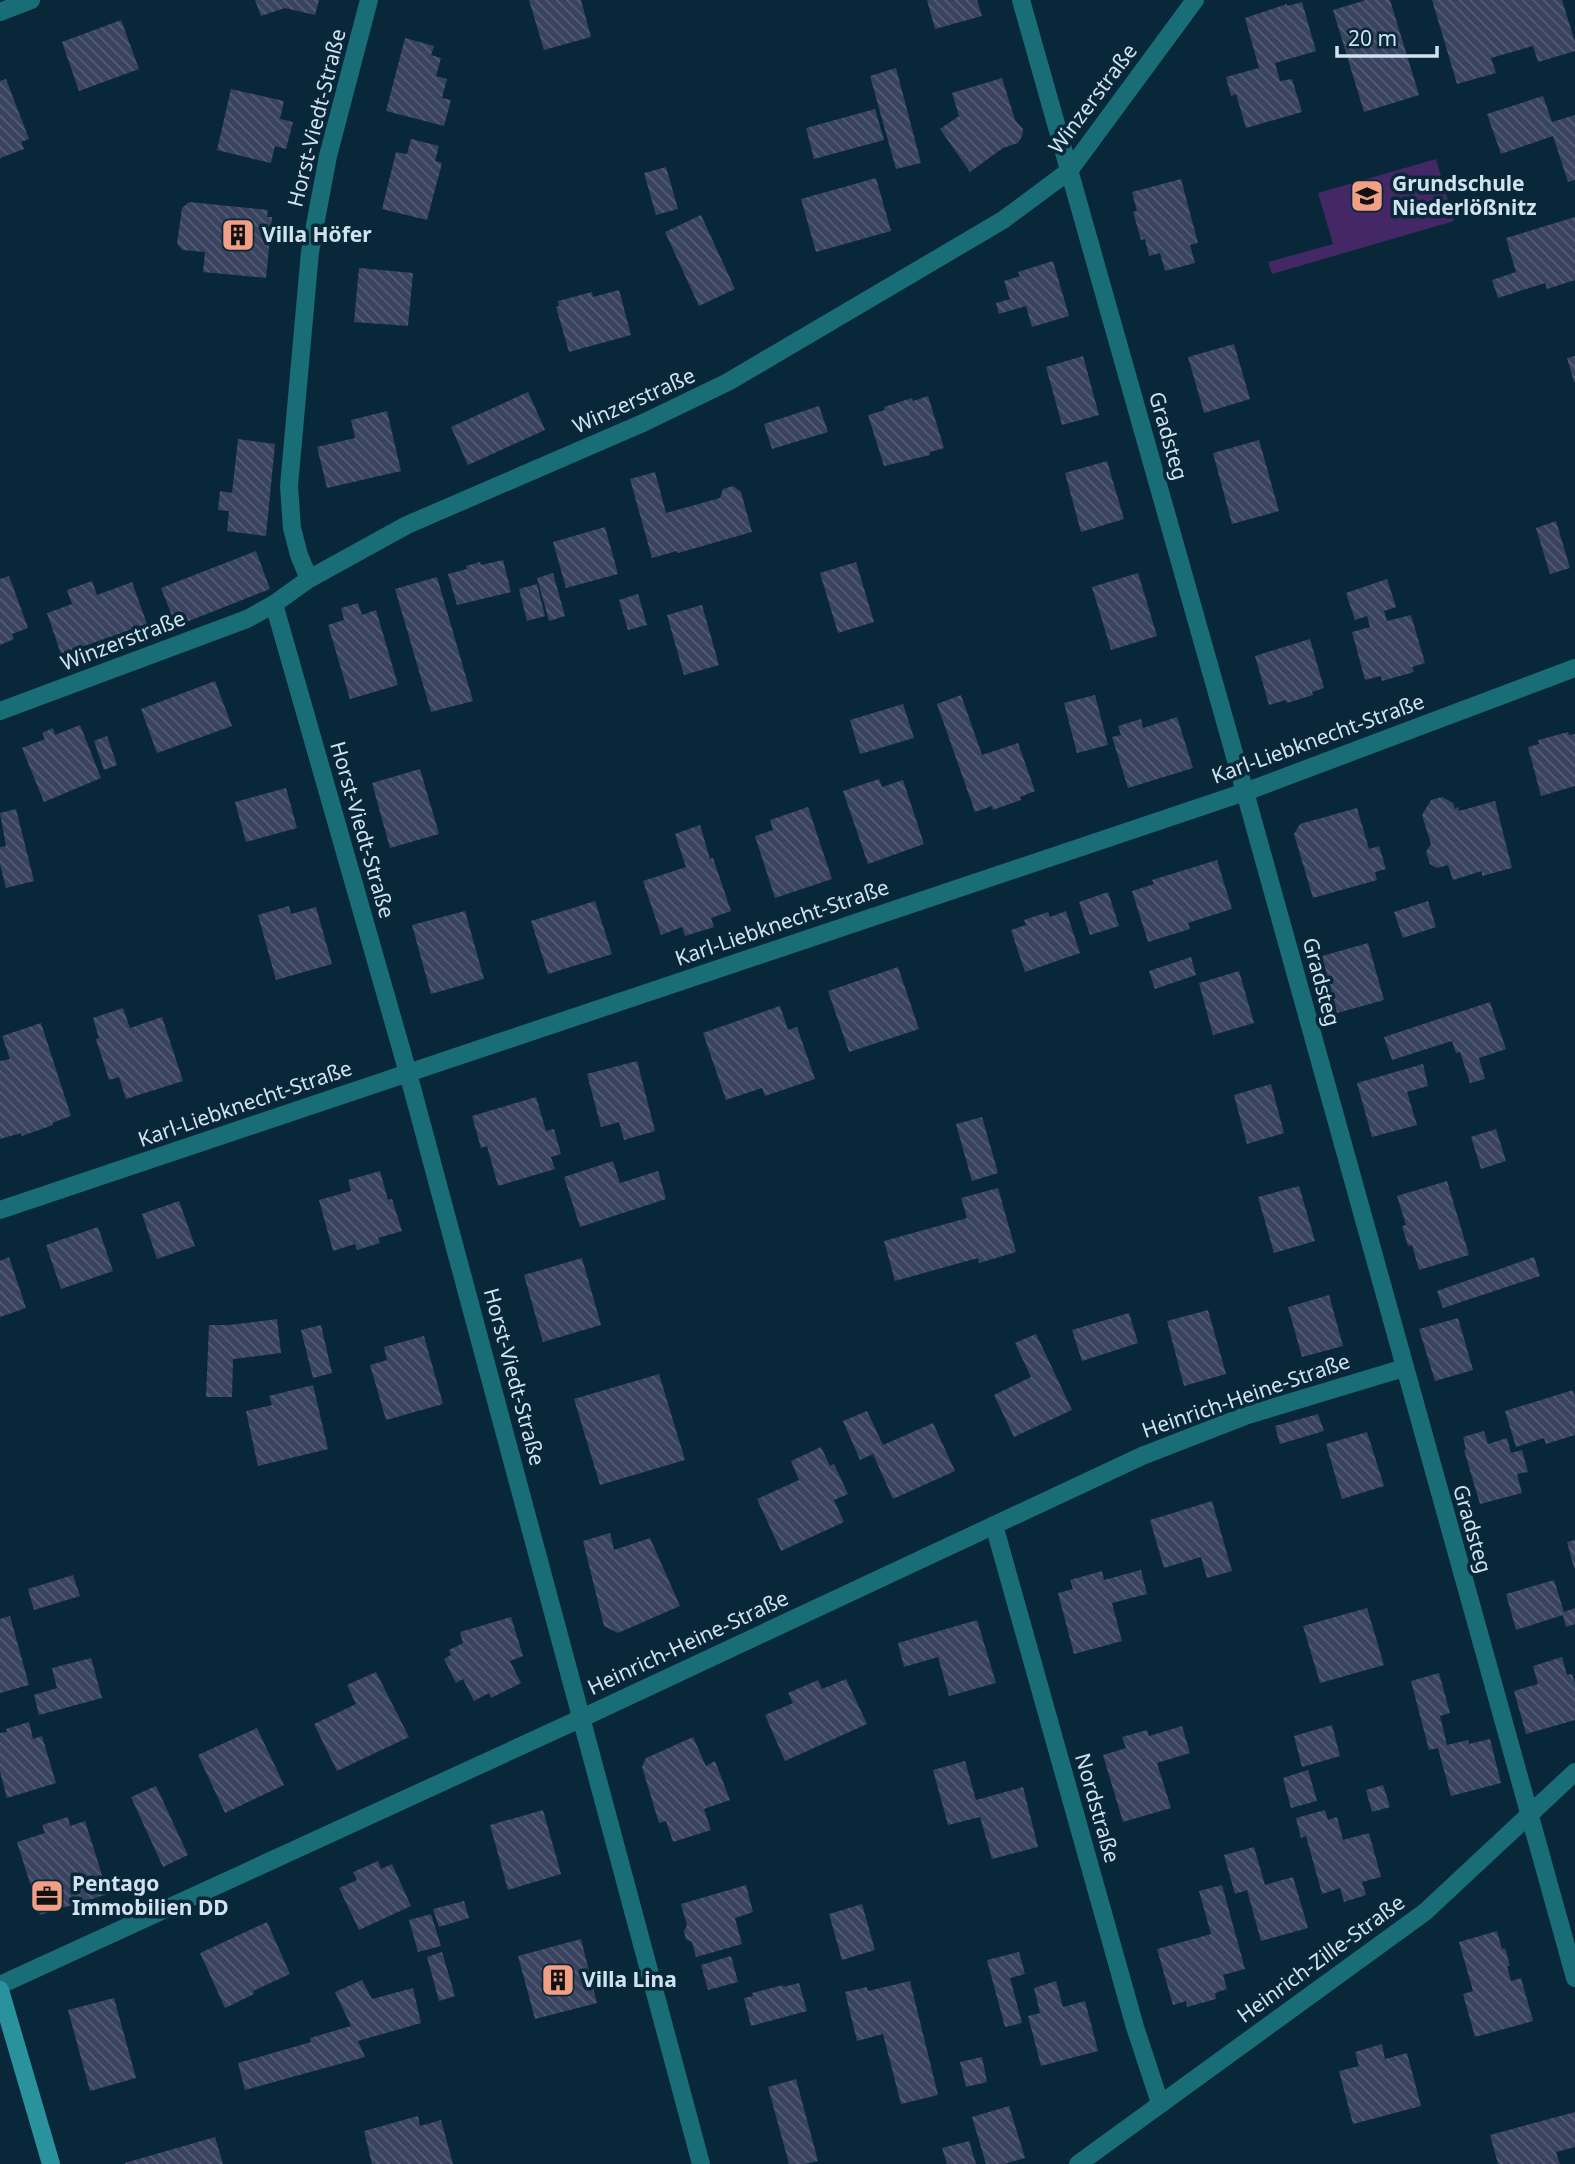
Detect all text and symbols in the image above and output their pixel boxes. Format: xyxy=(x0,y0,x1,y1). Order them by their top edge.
scale bar xyxy=(1337,14,1437,58)
text: 20 m xyxy=(1348,24,1397,52)
street label: Horst-Viedt-Straße xyxy=(280,26,352,210)
street label: Winzerstraße xyxy=(1042,38,1143,159)
place label: Grundschule Niederlößnitz xyxy=(1392,169,1537,221)
school or university icon: Grundschule Niederlößnitz xyxy=(1348,177,1386,215)
building icon: Villa Höfer xyxy=(219,216,257,254)
place label: Villa Höfer xyxy=(262,220,372,248)
street label: Winzerstraße xyxy=(568,361,699,440)
street label: Gradsteg xyxy=(1143,388,1195,483)
street label: Winzerstraße xyxy=(56,604,189,677)
street label: Karl-Liebknecht-Straße xyxy=(1207,687,1428,790)
street label: Horst-Viedt-Straße xyxy=(324,738,402,921)
street label: Karl-Liebknecht-Straße xyxy=(671,872,892,972)
street label: Gradsteg xyxy=(1297,934,1347,1029)
street label: Karl-Liebknecht-Straße xyxy=(134,1053,355,1153)
street label: Horst-Viedt-Straße xyxy=(478,1285,552,1469)
street label: Heinrich-Heine-Straße xyxy=(1138,1346,1353,1444)
street label: Gradsteg xyxy=(1447,1481,1499,1576)
street label: Heinrich-Heine-Straße xyxy=(583,1583,792,1701)
street label: Nordstraße xyxy=(1069,1750,1127,1866)
place label: Pentago Immobilien DD xyxy=(72,1869,229,1921)
office icon: Pentago Immobilien DD xyxy=(28,1877,66,1915)
street label: Heinrich-Zille-Straße xyxy=(1231,1888,1410,2029)
building icon: Villa Lina xyxy=(539,1961,577,1999)
place label: Villa Lina xyxy=(582,1965,677,1993)

